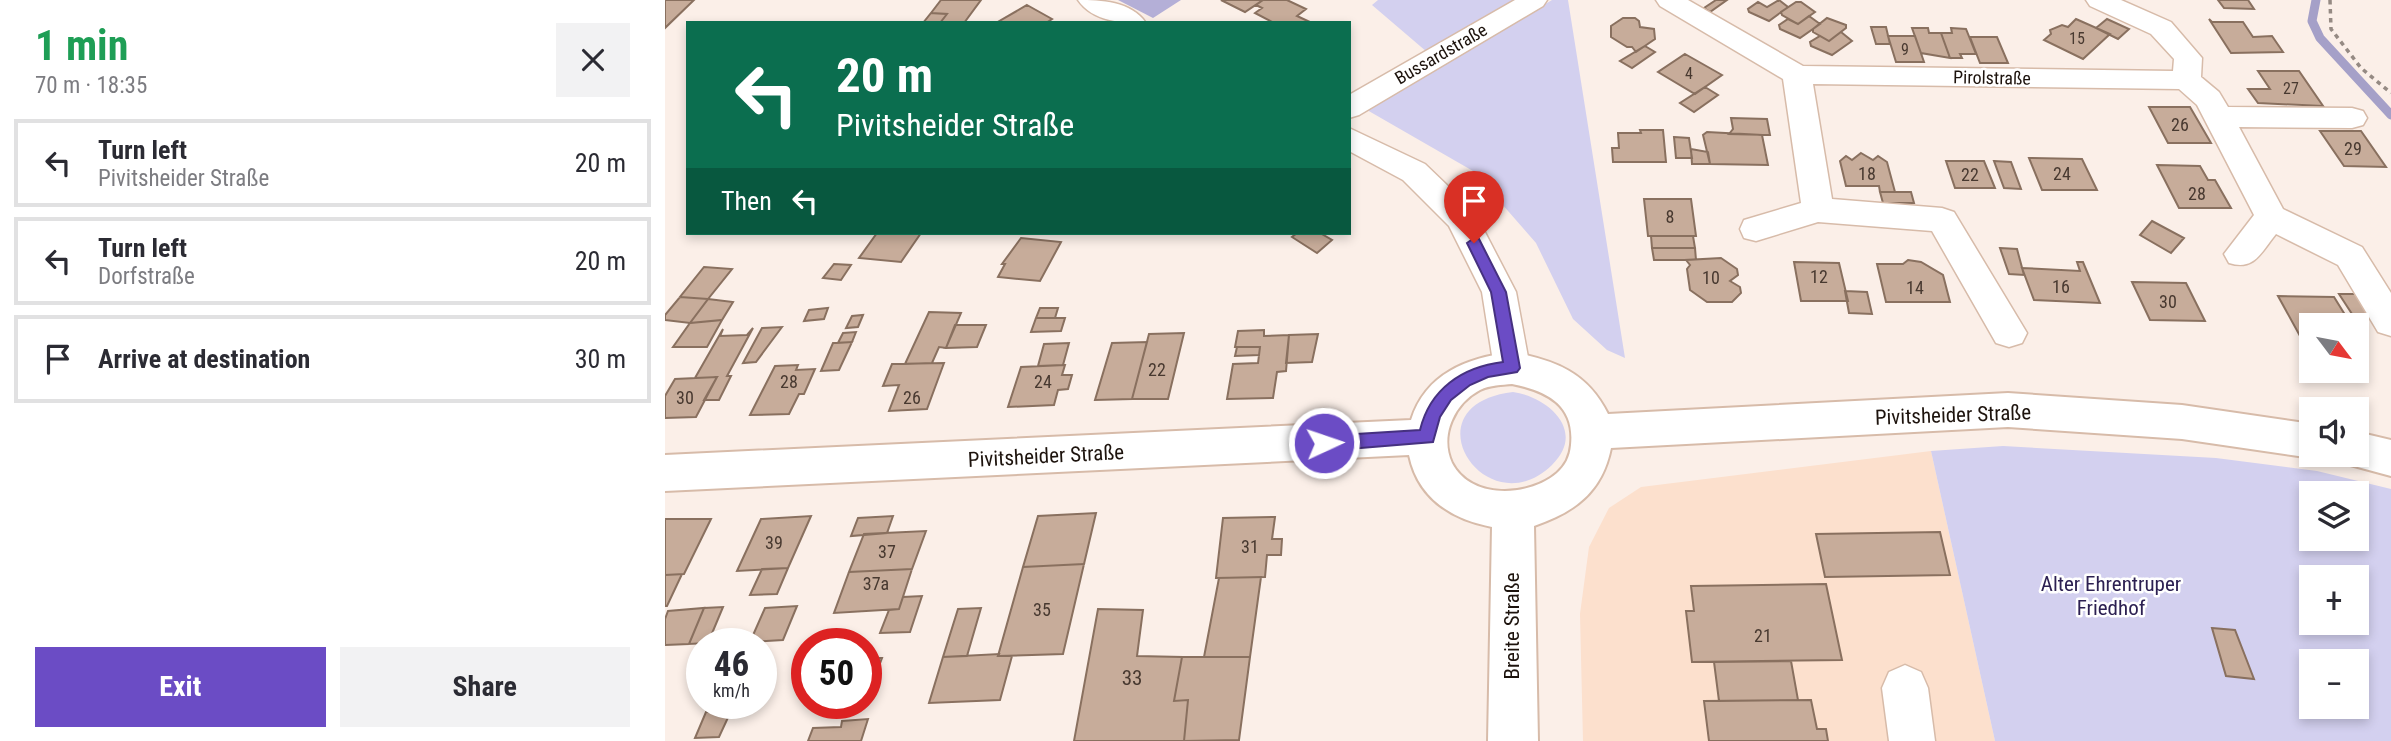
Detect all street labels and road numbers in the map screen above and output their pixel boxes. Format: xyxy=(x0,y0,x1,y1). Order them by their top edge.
street label: Bussardstraße xyxy=(1391,19,1491,88)
street label: Pirolstraße xyxy=(1953,66,2031,89)
street label: Pivitsheider Straße xyxy=(1874,400,2032,430)
street label: Pivitsheider Straße xyxy=(967,440,1125,472)
street label: Breite Straße xyxy=(1500,572,1524,680)

